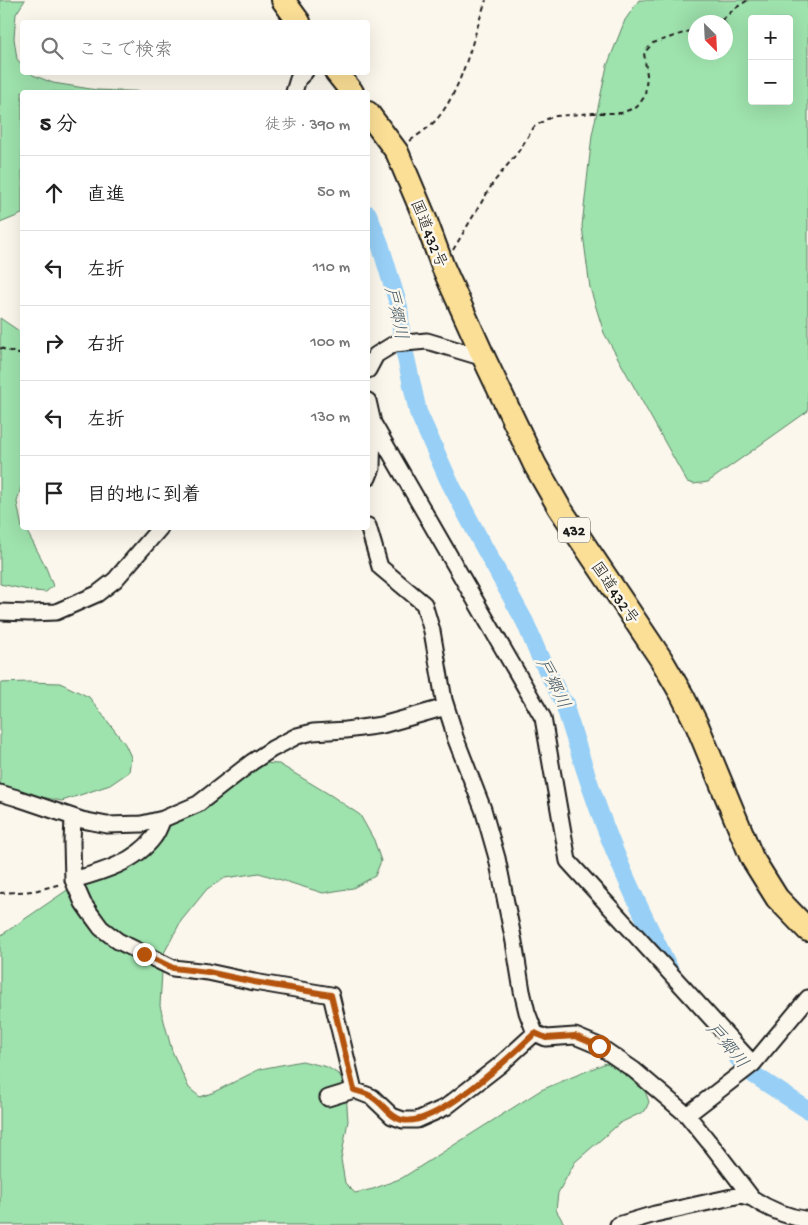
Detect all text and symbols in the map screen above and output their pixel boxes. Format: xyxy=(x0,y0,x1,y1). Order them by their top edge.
north arrow xyxy=(688,15,733,60)
map controls xyxy=(748,15,793,105)
button: + xyxy=(748,15,793,60)
search box xyxy=(20,20,370,75)
icon: search xyxy=(38,34,66,62)
text: ここで検索 xyxy=(78,40,173,63)
button: − xyxy=(748,60,793,105)
text: 5 分 xyxy=(40,114,77,139)
text: 徒歩 · 390 m xyxy=(265,117,350,136)
icon: ahead xyxy=(40,179,68,207)
text: 50 m xyxy=(317,184,350,203)
text: 直進 xyxy=(87,185,125,208)
street label: 国道432号 xyxy=(405,197,450,271)
icon: left xyxy=(40,254,68,282)
text: 110 m xyxy=(313,259,350,278)
text: 左折 xyxy=(87,260,125,283)
water label: 戸郷川 xyxy=(379,285,410,342)
icon: right xyxy=(40,329,68,357)
text: 100 m xyxy=(310,334,350,353)
text: 右折 xyxy=(87,335,125,358)
icon: left xyxy=(40,404,68,432)
text: 130 m xyxy=(311,409,350,428)
text: 左折 xyxy=(87,410,125,433)
icon: arrive xyxy=(40,479,68,507)
text: 目的地に到着 xyxy=(87,485,201,508)
road number: 432 xyxy=(558,518,590,542)
street label: 国道432号 xyxy=(585,558,642,629)
water label: 戸郷川 xyxy=(530,655,573,713)
route end xyxy=(133,943,156,966)
water label: 戸郷川 xyxy=(701,1019,751,1074)
route start xyxy=(588,1035,611,1058)

